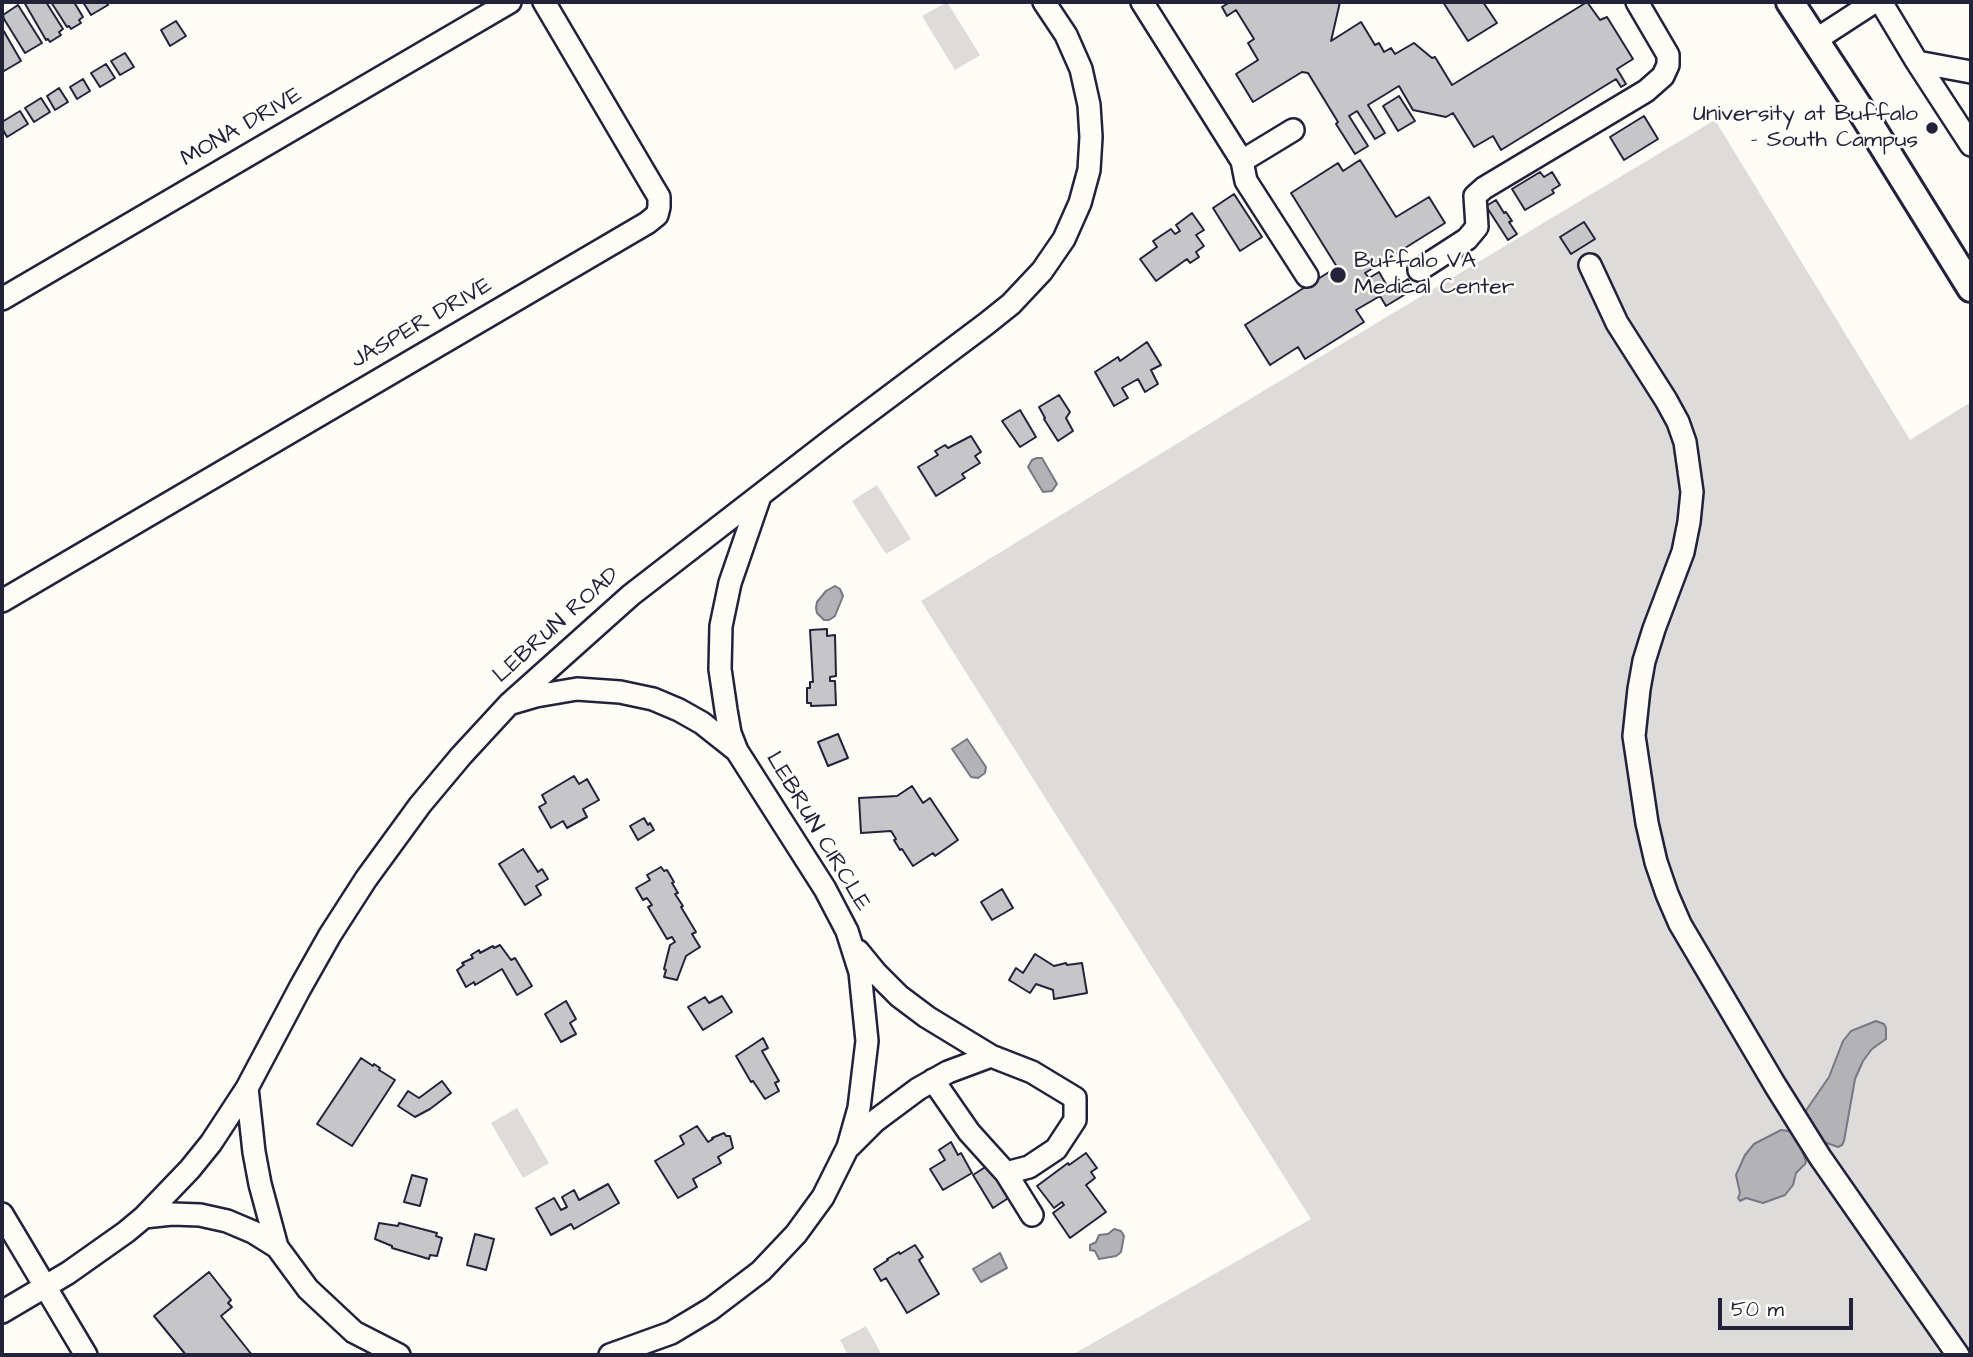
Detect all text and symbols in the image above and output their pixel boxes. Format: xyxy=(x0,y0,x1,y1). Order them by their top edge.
street label: MONA DRIVE xyxy=(176,82,308,174)
place label: University at Buffalo - South Campus xyxy=(1693,101,1918,155)
marker: University at Buffalo - South Campus xyxy=(1924,120,1940,136)
place label: Buffalo VA Medical Center xyxy=(1354,248,1514,302)
marker: Buffalo VA Medical Center xyxy=(1328,265,1348,285)
street label: JASPER DRIVE xyxy=(347,272,497,376)
street label: LEBRUN ROAD xyxy=(488,562,626,690)
street label: LEBRUN CIRCLE xyxy=(759,747,875,917)
scale bar xyxy=(1721,1284,1856,1328)
text: 50 m xyxy=(1731,1295,1784,1324)

